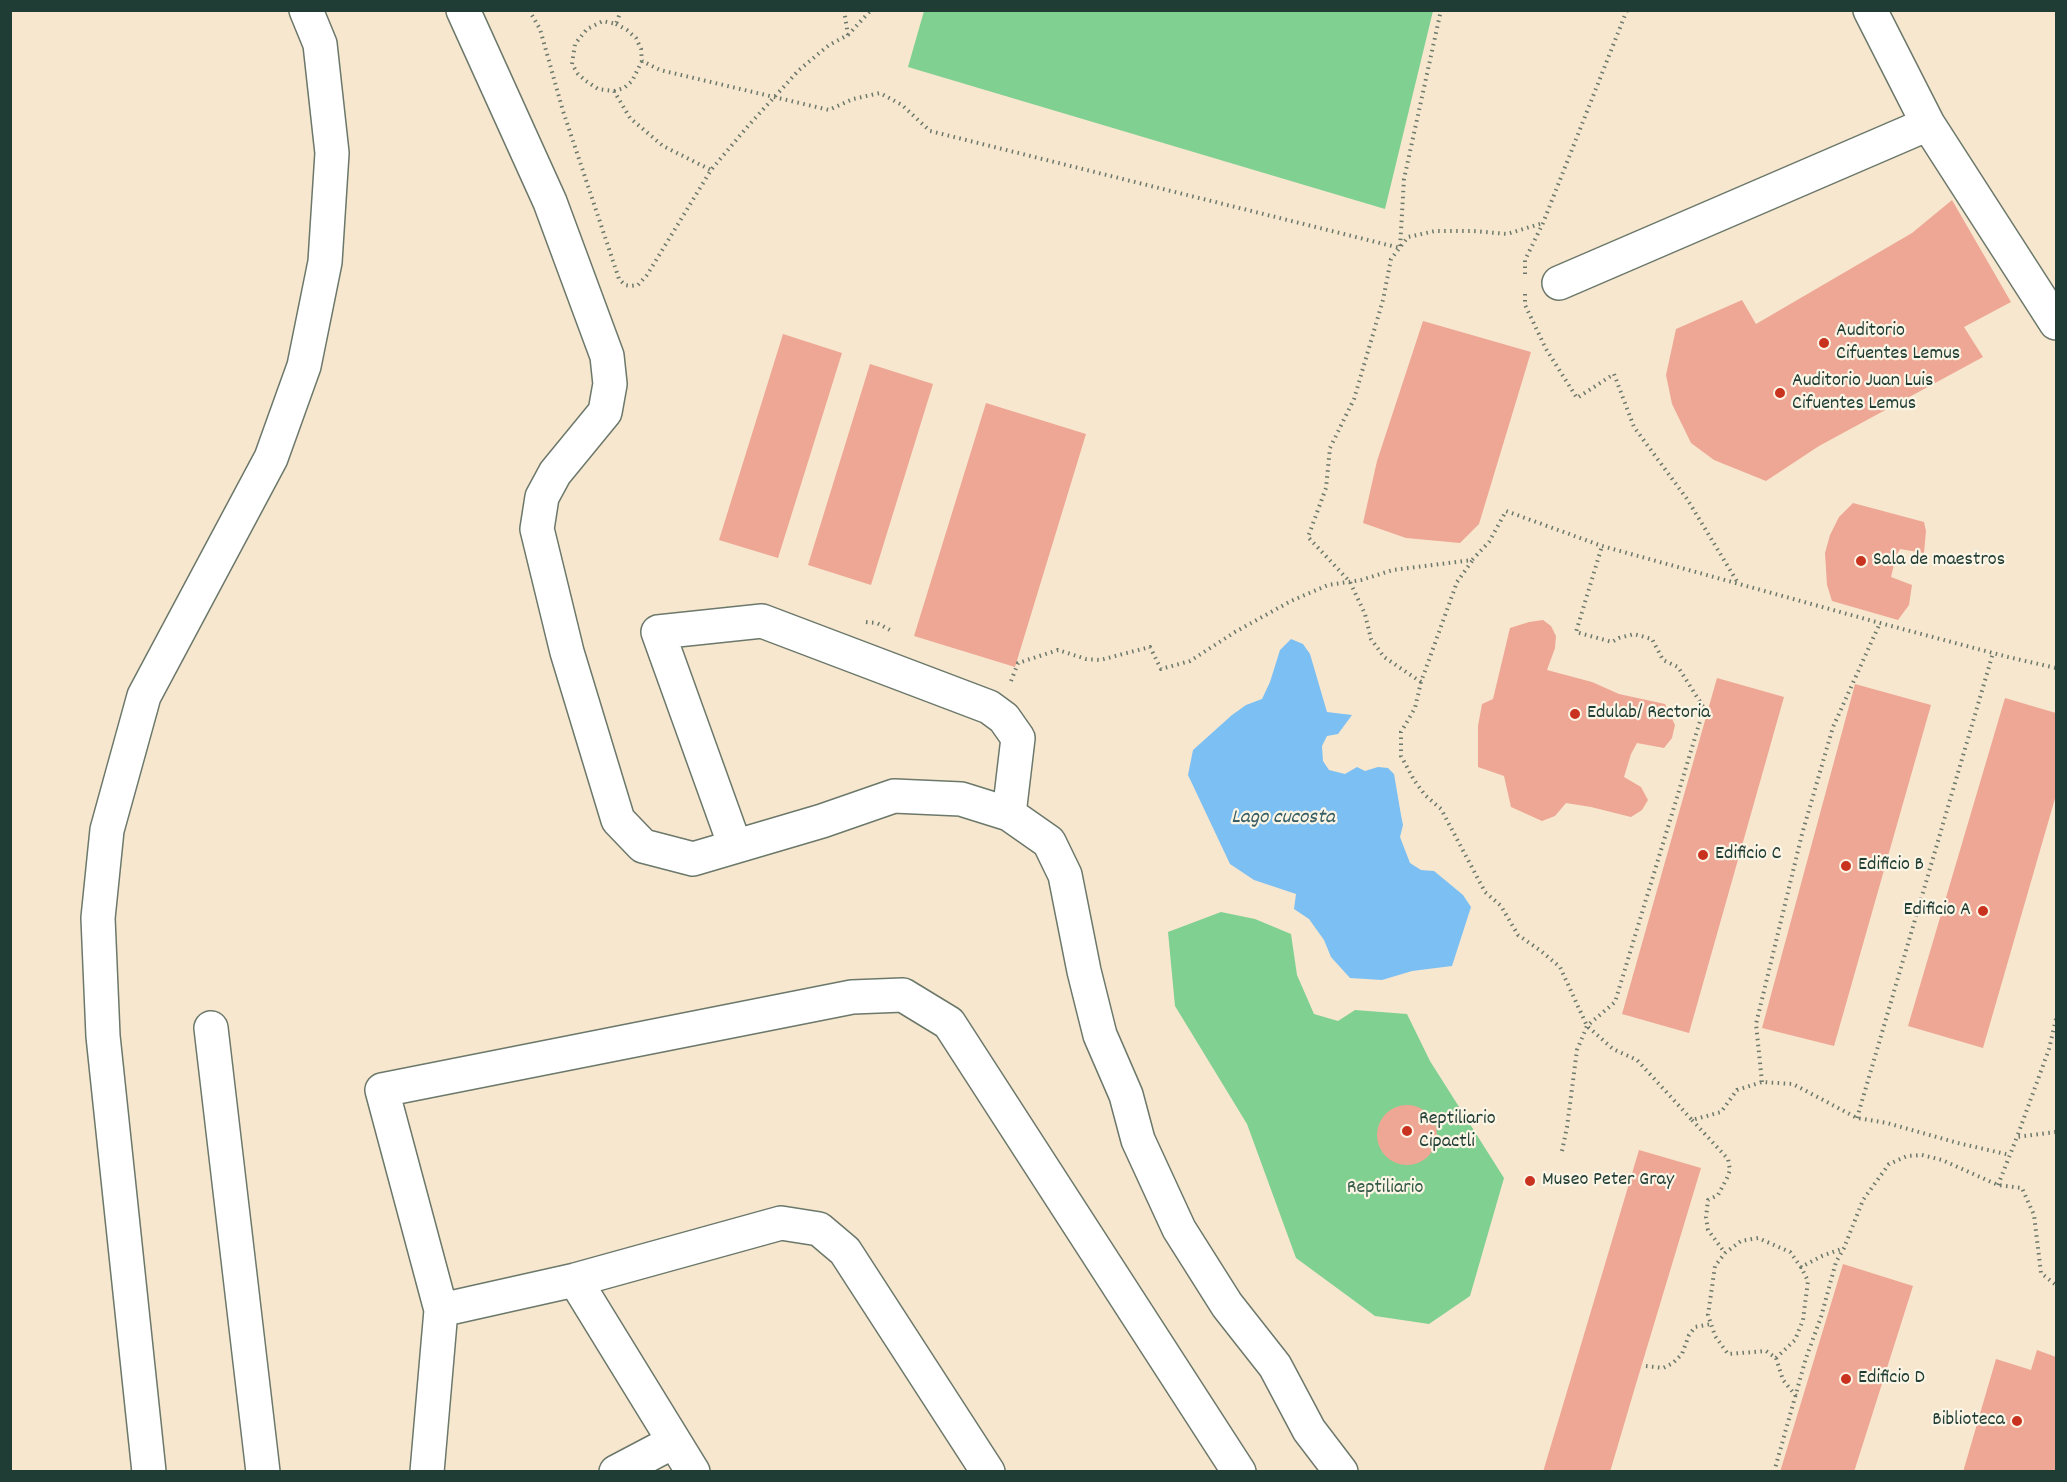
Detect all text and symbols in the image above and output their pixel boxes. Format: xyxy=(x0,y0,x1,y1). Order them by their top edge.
place label: Auditorio Cifuentes Lemus xyxy=(1836,320,1960,367)
marker: Auditorio Cifuentes Lemus xyxy=(1817,336,1831,350)
place label: Auditorio Juan Luis Cifuentes Lemus xyxy=(1792,370,1933,417)
marker: Auditorio Juan Luis Cifuentes Lemus xyxy=(1773,386,1787,400)
place label: Sala de maestros xyxy=(1873,549,2005,573)
marker: Sala de maestros xyxy=(1854,554,1868,568)
place label: Edulab/ Rectoria xyxy=(1587,702,1710,726)
marker: Edulab/ Rectoria xyxy=(1568,707,1582,721)
water label: Lago cucosta xyxy=(1231,806,1335,832)
place label: Edificio C xyxy=(1715,843,1781,867)
marker: Edificio C xyxy=(1696,848,1710,862)
place label: Edificio B xyxy=(1858,854,1924,878)
marker: Edificio B xyxy=(1839,859,1853,873)
place label: Edificio A xyxy=(1904,899,1971,923)
marker: Edificio A xyxy=(1976,904,1990,918)
place label: Reptiliario Cipactli xyxy=(1419,1108,1496,1155)
marker: Reptiliario Cipactli xyxy=(1400,1124,1414,1138)
place label: Museo Peter Gray xyxy=(1542,1169,1674,1193)
marker: Museo Peter Gray xyxy=(1523,1174,1537,1188)
park label: Reptiliario xyxy=(1347,1177,1423,1201)
place label: Edificio D xyxy=(1858,1367,1925,1391)
marker: Edificio D xyxy=(1839,1372,1853,1386)
place label: Biblioteca xyxy=(1932,1409,2005,1433)
marker: Biblioteca xyxy=(2010,1414,2024,1428)

